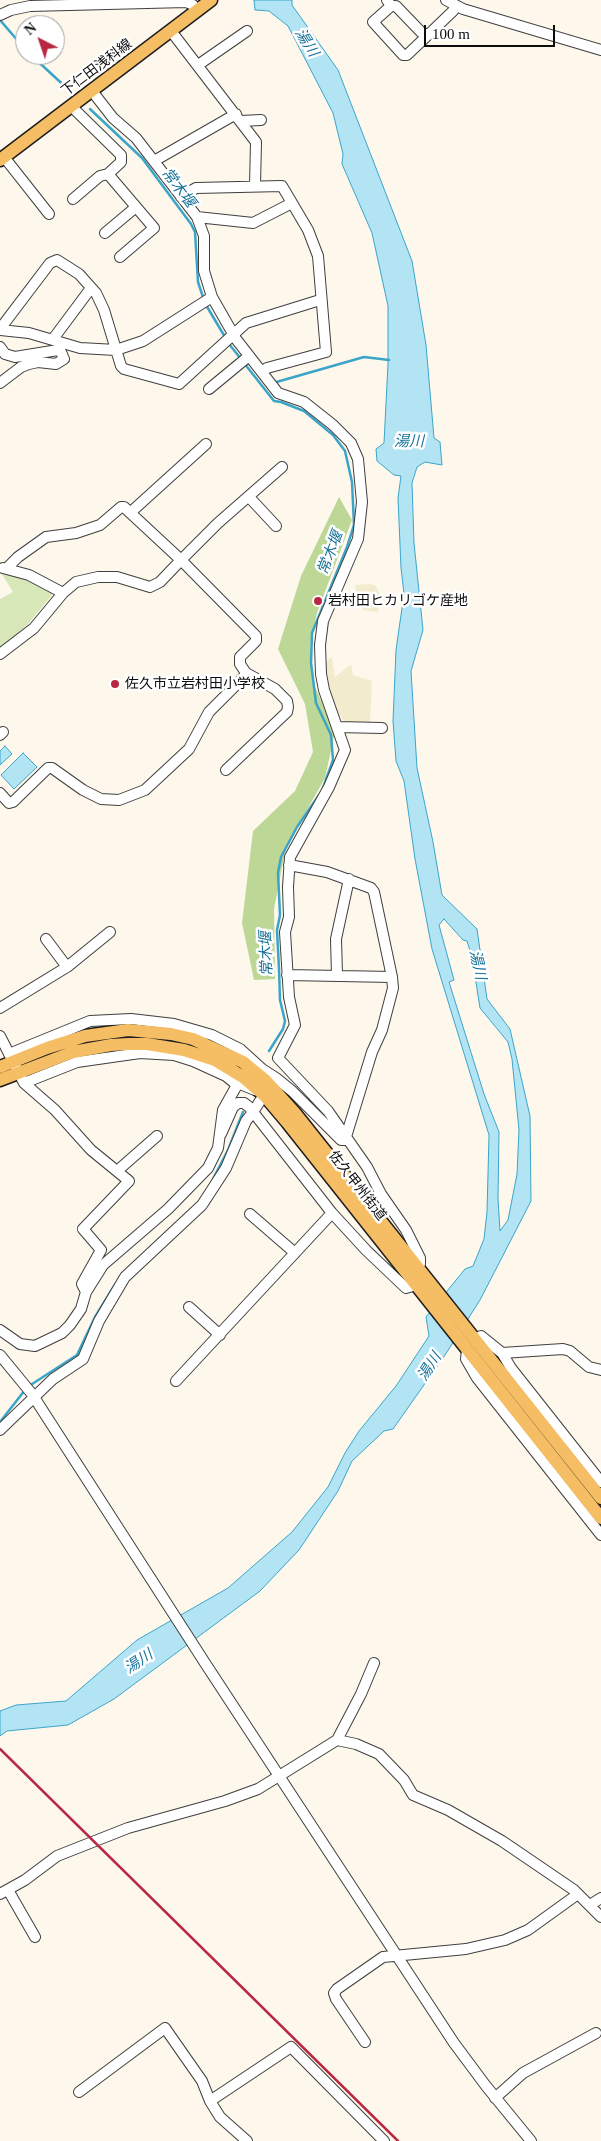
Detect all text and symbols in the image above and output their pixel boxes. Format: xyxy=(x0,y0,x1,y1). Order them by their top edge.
north arrow xyxy=(15,15,65,65)
scale bar xyxy=(426,15,557,47)
text: N xyxy=(22,20,39,38)
water label: 湯川 xyxy=(290,26,322,60)
text: 100 m xyxy=(432,26,470,42)
street label: 下仁田浅科線 xyxy=(58,36,136,100)
water label: 常木堰 xyxy=(157,165,199,211)
water label: 湯川 xyxy=(394,433,424,451)
water label: 常木堰 xyxy=(315,529,347,577)
place label: 岩村田ヒカリゴケ産地 xyxy=(328,593,468,609)
marker: 岩村田ヒカリゴケ産地 xyxy=(312,595,324,607)
place label: 佐久市立岩村田小学校 xyxy=(125,676,265,692)
marker: 佐久市立岩村田小学校 xyxy=(109,678,121,690)
water label: 常木堰 xyxy=(257,931,277,977)
water label: 湯川 xyxy=(465,948,489,982)
street label: 佐久甲州街道 xyxy=(325,1148,389,1224)
water label: 湯川 xyxy=(414,1350,446,1384)
water label: 湯川 xyxy=(122,1646,156,1678)

